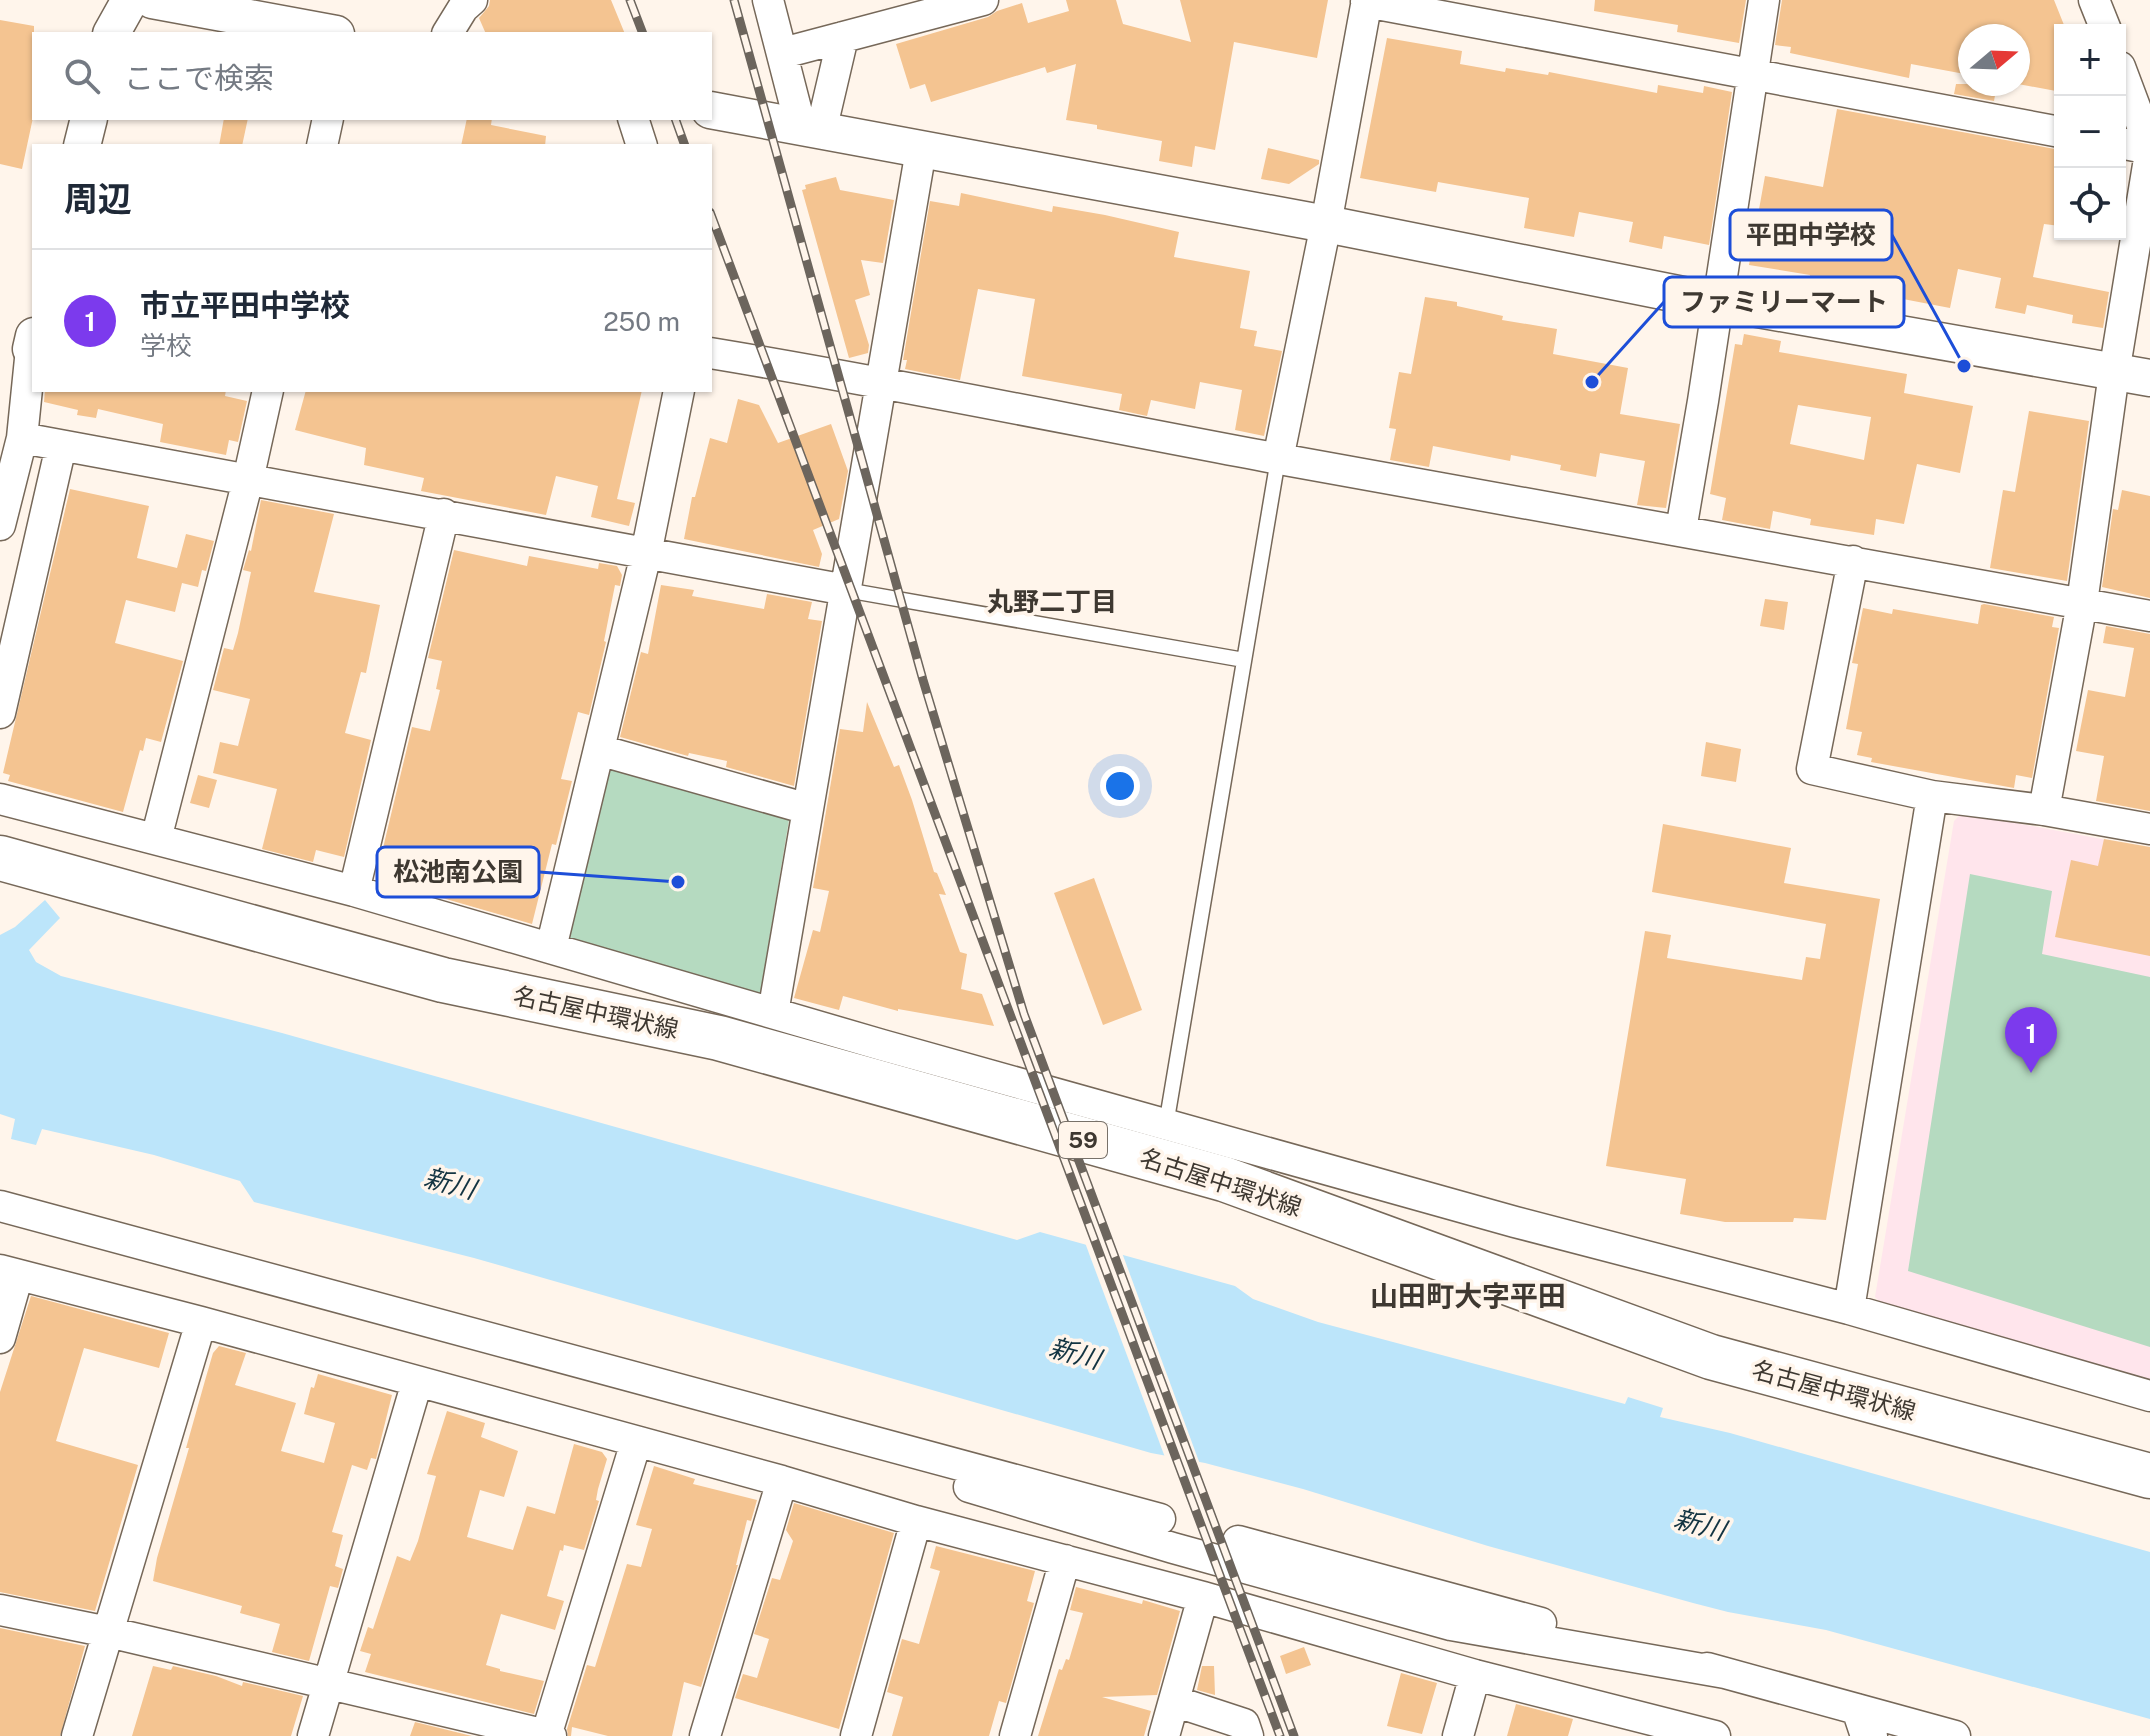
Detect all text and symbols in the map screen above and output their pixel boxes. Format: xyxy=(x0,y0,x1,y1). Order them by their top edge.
north arrow xyxy=(1958,24,2030,96)
map controls xyxy=(2054,24,2126,240)
button: + xyxy=(2054,24,2126,96)
search box xyxy=(32,32,712,120)
icon: search xyxy=(60,54,104,98)
text: ここで検索 xyxy=(124,60,274,96)
button: − xyxy=(2054,96,2126,168)
button: locate xyxy=(2054,168,2126,240)
text: 周辺 xyxy=(64,179,132,219)
callout: 平田中学校 xyxy=(1730,210,1892,260)
text: 平田中学校 xyxy=(1746,219,1876,250)
callout: ファミリーマート xyxy=(1664,277,1904,327)
text: ファミリーマート xyxy=(1680,286,1888,317)
text: 市立平田中学校 xyxy=(140,287,350,323)
text: 1 xyxy=(84,306,96,337)
text: 250 m xyxy=(603,306,680,337)
text: 学校 xyxy=(140,330,192,361)
district label: 丸野二丁目 xyxy=(987,586,1117,617)
your location xyxy=(1100,766,1140,806)
callout: 松池南公園 xyxy=(377,847,539,897)
text: 松池南公園 xyxy=(393,856,523,887)
street label: 名古屋中環状線 xyxy=(511,981,681,1043)
pin: 1 xyxy=(2005,1007,2057,1073)
road number: 59 xyxy=(1059,1122,1107,1158)
street label: 名古屋中環状線 xyxy=(1137,1143,1305,1221)
water label: 新川 xyxy=(421,1161,482,1205)
district label: 山田町大字平田 xyxy=(1370,1279,1566,1312)
water label: 新川 xyxy=(1046,1331,1107,1375)
street label: 名古屋中環状線 xyxy=(1749,1355,1919,1425)
water label: 新川 xyxy=(1671,1502,1732,1546)

